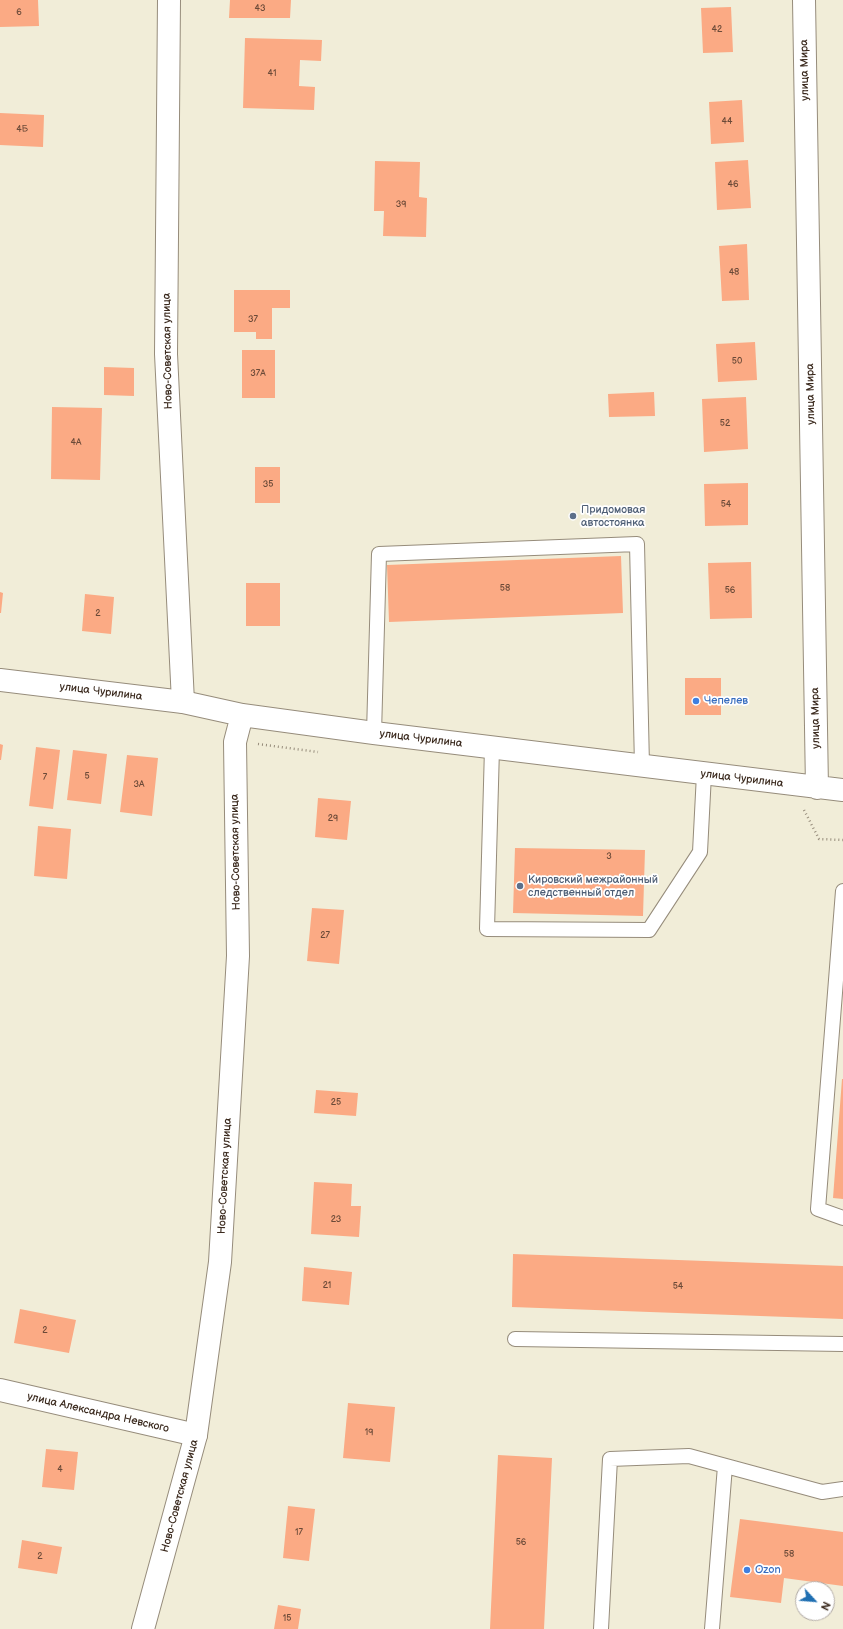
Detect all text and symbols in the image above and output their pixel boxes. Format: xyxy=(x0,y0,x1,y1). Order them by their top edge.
house number: 43 xyxy=(254,4,266,14)
house number: 6 xyxy=(16,8,22,18)
house number: 42 xyxy=(712,25,722,35)
street label: улица Мира xyxy=(798,39,812,101)
house number: 41 xyxy=(268,69,276,79)
house number: 44 xyxy=(722,117,732,127)
house number: 4Б xyxy=(16,125,28,135)
house number: 46 xyxy=(728,180,738,190)
house number: 39 xyxy=(396,200,406,210)
house number: 48 xyxy=(729,268,739,278)
street label: Ново-Советская улица xyxy=(160,293,176,409)
house number: 37 xyxy=(248,315,258,325)
house number: 50 xyxy=(732,357,742,367)
street label: улица Мира xyxy=(804,363,818,425)
house number: 37А xyxy=(250,369,266,379)
house number: 52 xyxy=(720,419,730,429)
house number: 4А xyxy=(71,438,81,448)
house number: 35 xyxy=(263,480,273,490)
house number: 54 xyxy=(721,500,731,510)
place label: Придомовая автостоянка xyxy=(581,503,645,529)
marker: Придомовая автостоянка xyxy=(568,511,578,521)
house number: 58 xyxy=(500,584,510,594)
house number: 56 xyxy=(725,586,735,596)
house number: 2 xyxy=(95,609,101,619)
street label: улица Чурилина xyxy=(59,680,143,704)
street label: улица Мира xyxy=(809,687,823,749)
place label: Чепелев xyxy=(704,694,748,708)
marker: Чепелев xyxy=(691,696,701,706)
street label: улица Чурилина xyxy=(379,727,463,751)
street label: улица Чурилина xyxy=(700,767,784,791)
house number: 5 xyxy=(84,772,90,782)
house number: 7 xyxy=(43,773,47,783)
house number: 3А xyxy=(134,780,144,790)
street label: Ново-Советская улица xyxy=(228,794,244,910)
house number: 29 xyxy=(328,814,338,824)
house number: 3 xyxy=(606,852,612,862)
place label: Кировский межрайонный следственный отдел xyxy=(528,873,658,899)
marker: Кировский межрайонный следственный отдел xyxy=(515,881,525,891)
house number: 27 xyxy=(320,931,330,941)
house number: 25 xyxy=(331,1098,341,1108)
street label: Ново-Советская улица xyxy=(215,1118,235,1234)
house number: 23 xyxy=(331,1215,341,1225)
house number: 21 xyxy=(323,1281,331,1291)
house number: 54 xyxy=(673,1282,683,1292)
house number: 2 xyxy=(42,1326,48,1336)
street label: улица Александра Невского xyxy=(26,1390,170,1436)
house number: 19 xyxy=(365,1428,373,1438)
street label: Ново-Советская улица xyxy=(159,1438,201,1554)
house number: 4 xyxy=(57,1465,63,1475)
house number: 17 xyxy=(295,1528,303,1538)
house number: 56 xyxy=(516,1538,526,1548)
house number: 58 xyxy=(784,1550,794,1560)
house number: 2 xyxy=(37,1552,43,1562)
place label: Ozon xyxy=(755,1563,781,1577)
marker: Ozon xyxy=(742,1565,752,1575)
north arrow xyxy=(795,1581,835,1621)
text: N xyxy=(818,1599,833,1613)
house number: 15 xyxy=(283,1614,291,1624)

